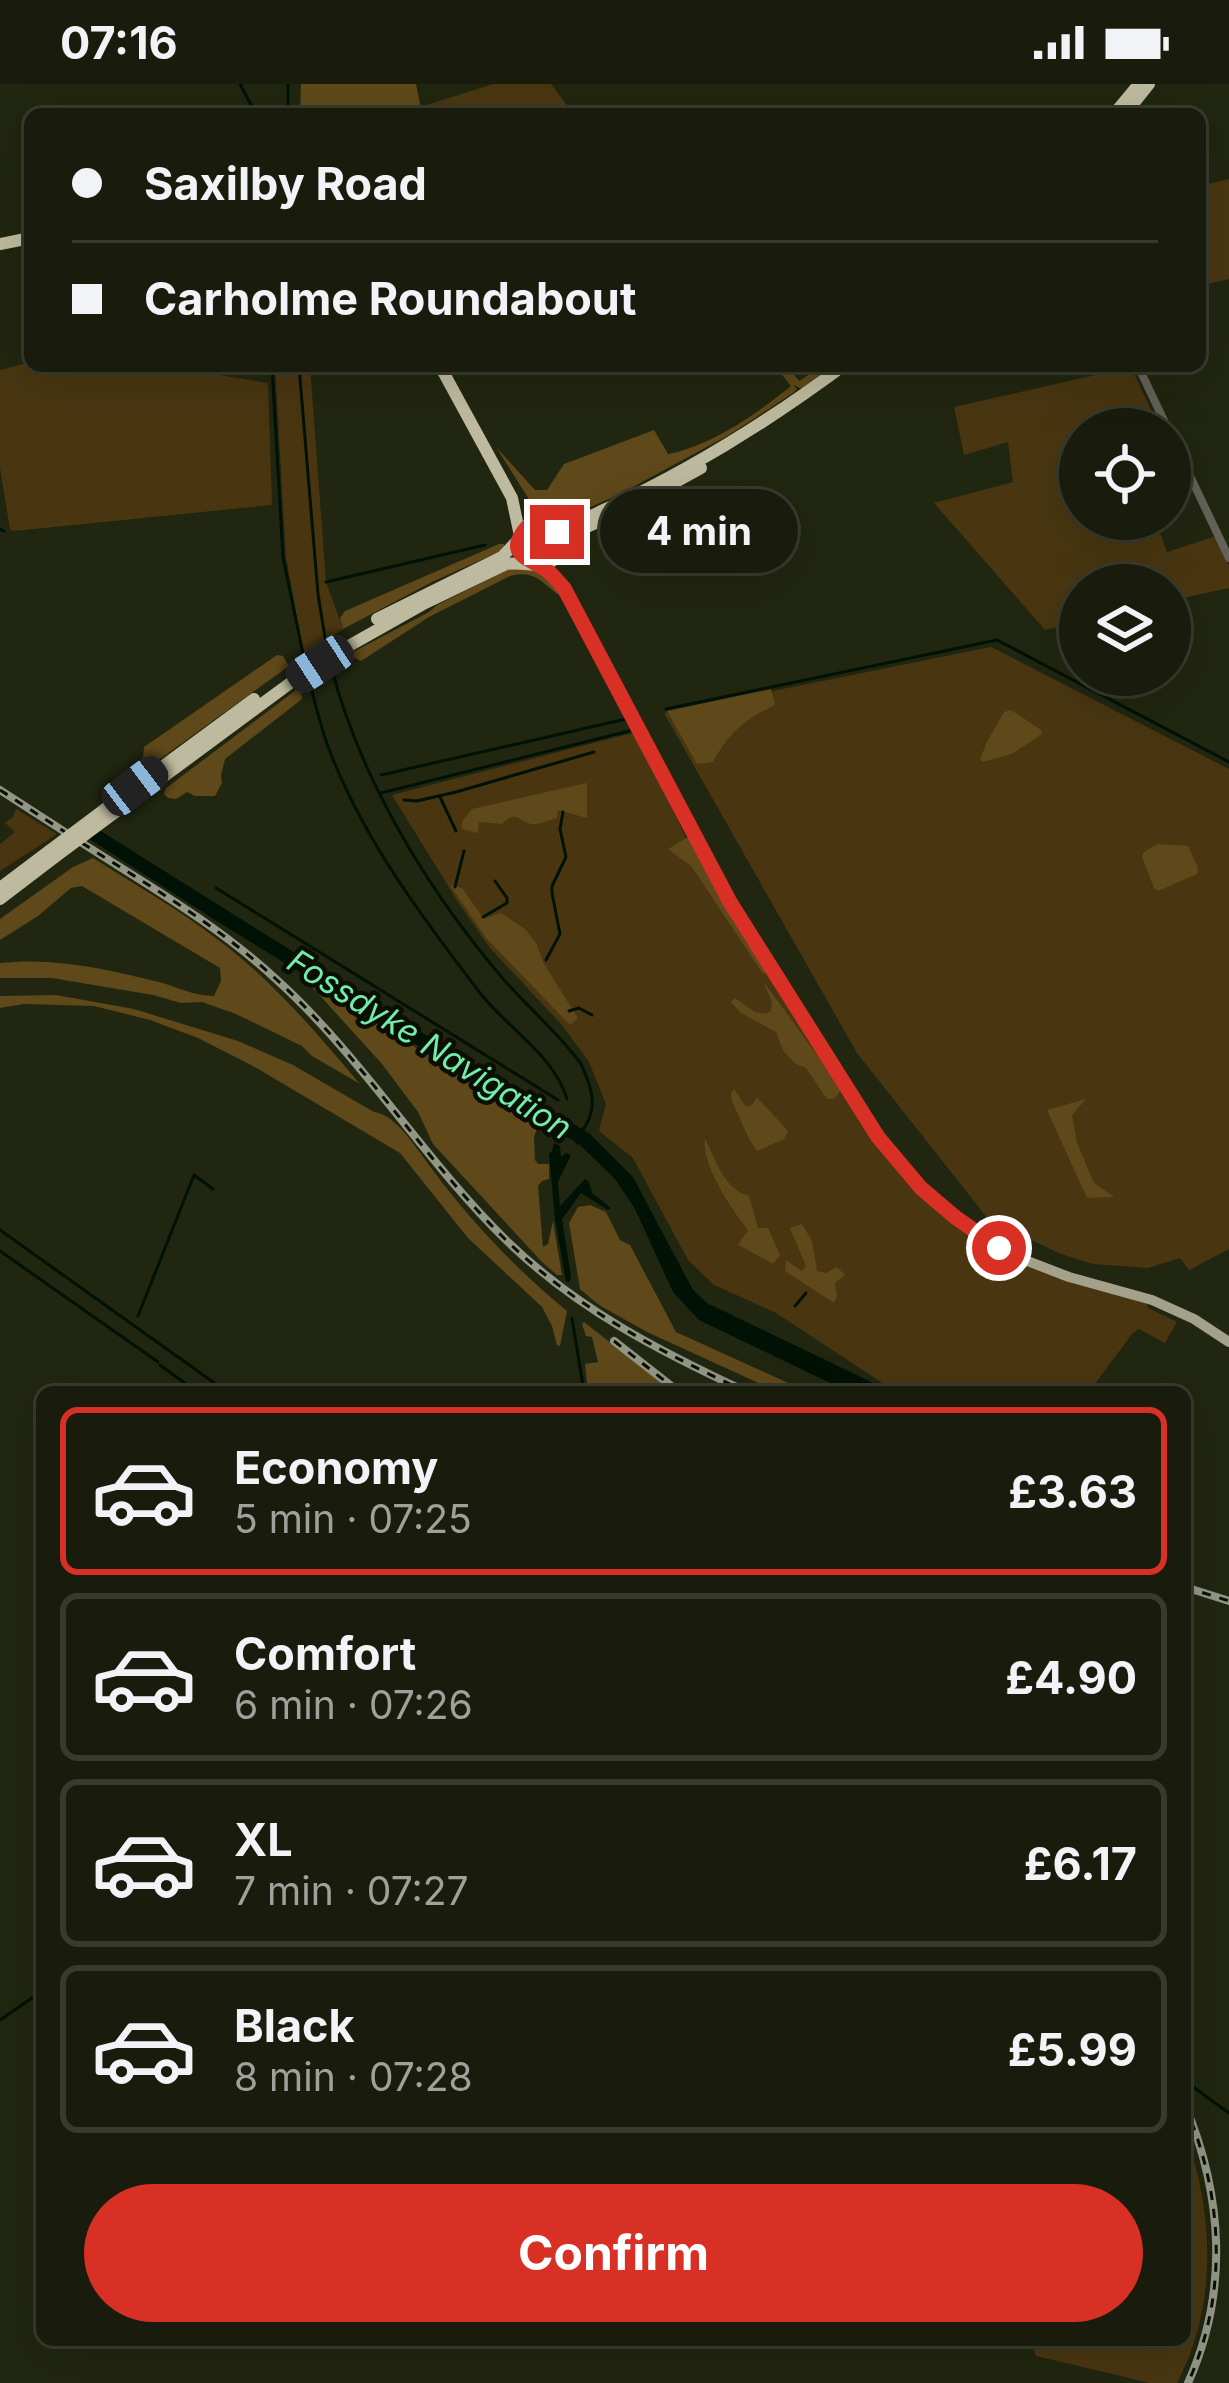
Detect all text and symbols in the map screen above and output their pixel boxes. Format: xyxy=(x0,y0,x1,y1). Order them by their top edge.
text: 07:16 xyxy=(60,15,178,70)
text: Saxilby Road xyxy=(144,156,427,211)
text: Carholme Roundabout xyxy=(144,271,636,326)
map controls xyxy=(1059,408,1191,696)
button: locate xyxy=(1059,408,1191,540)
callout: 4 min xyxy=(599,490,797,574)
route end xyxy=(530,505,584,559)
text: 4 min xyxy=(646,507,752,554)
button: layers xyxy=(1059,564,1191,696)
car xyxy=(280,629,360,699)
car xyxy=(95,750,175,822)
water label: Fossdyke Navigation xyxy=(281,940,579,1148)
route start xyxy=(972,1221,1026,1275)
icon: car xyxy=(90,1437,198,1545)
text: Economy xyxy=(234,1440,438,1495)
text: £3.63 xyxy=(1008,1464,1137,1519)
text: 5 min · 07:25 xyxy=(234,1495,472,1542)
icon: car xyxy=(90,1623,198,1731)
text: Comfort xyxy=(234,1626,416,1681)
text: £4.90 xyxy=(1005,1650,1137,1705)
text: 6 min · 07:26 xyxy=(234,1681,473,1728)
icon: car xyxy=(90,1809,198,1917)
text: XL xyxy=(234,1812,293,1867)
text: £6.17 xyxy=(1024,1836,1137,1891)
text: 7 min · 07:27 xyxy=(234,1867,469,1914)
icon: car xyxy=(90,1995,198,2103)
text: Black xyxy=(234,1998,355,2053)
text: £5.99 xyxy=(1008,2022,1137,2077)
text: 8 min · 07:28 xyxy=(234,2053,473,2100)
button: Confirm xyxy=(84,2184,1143,2322)

